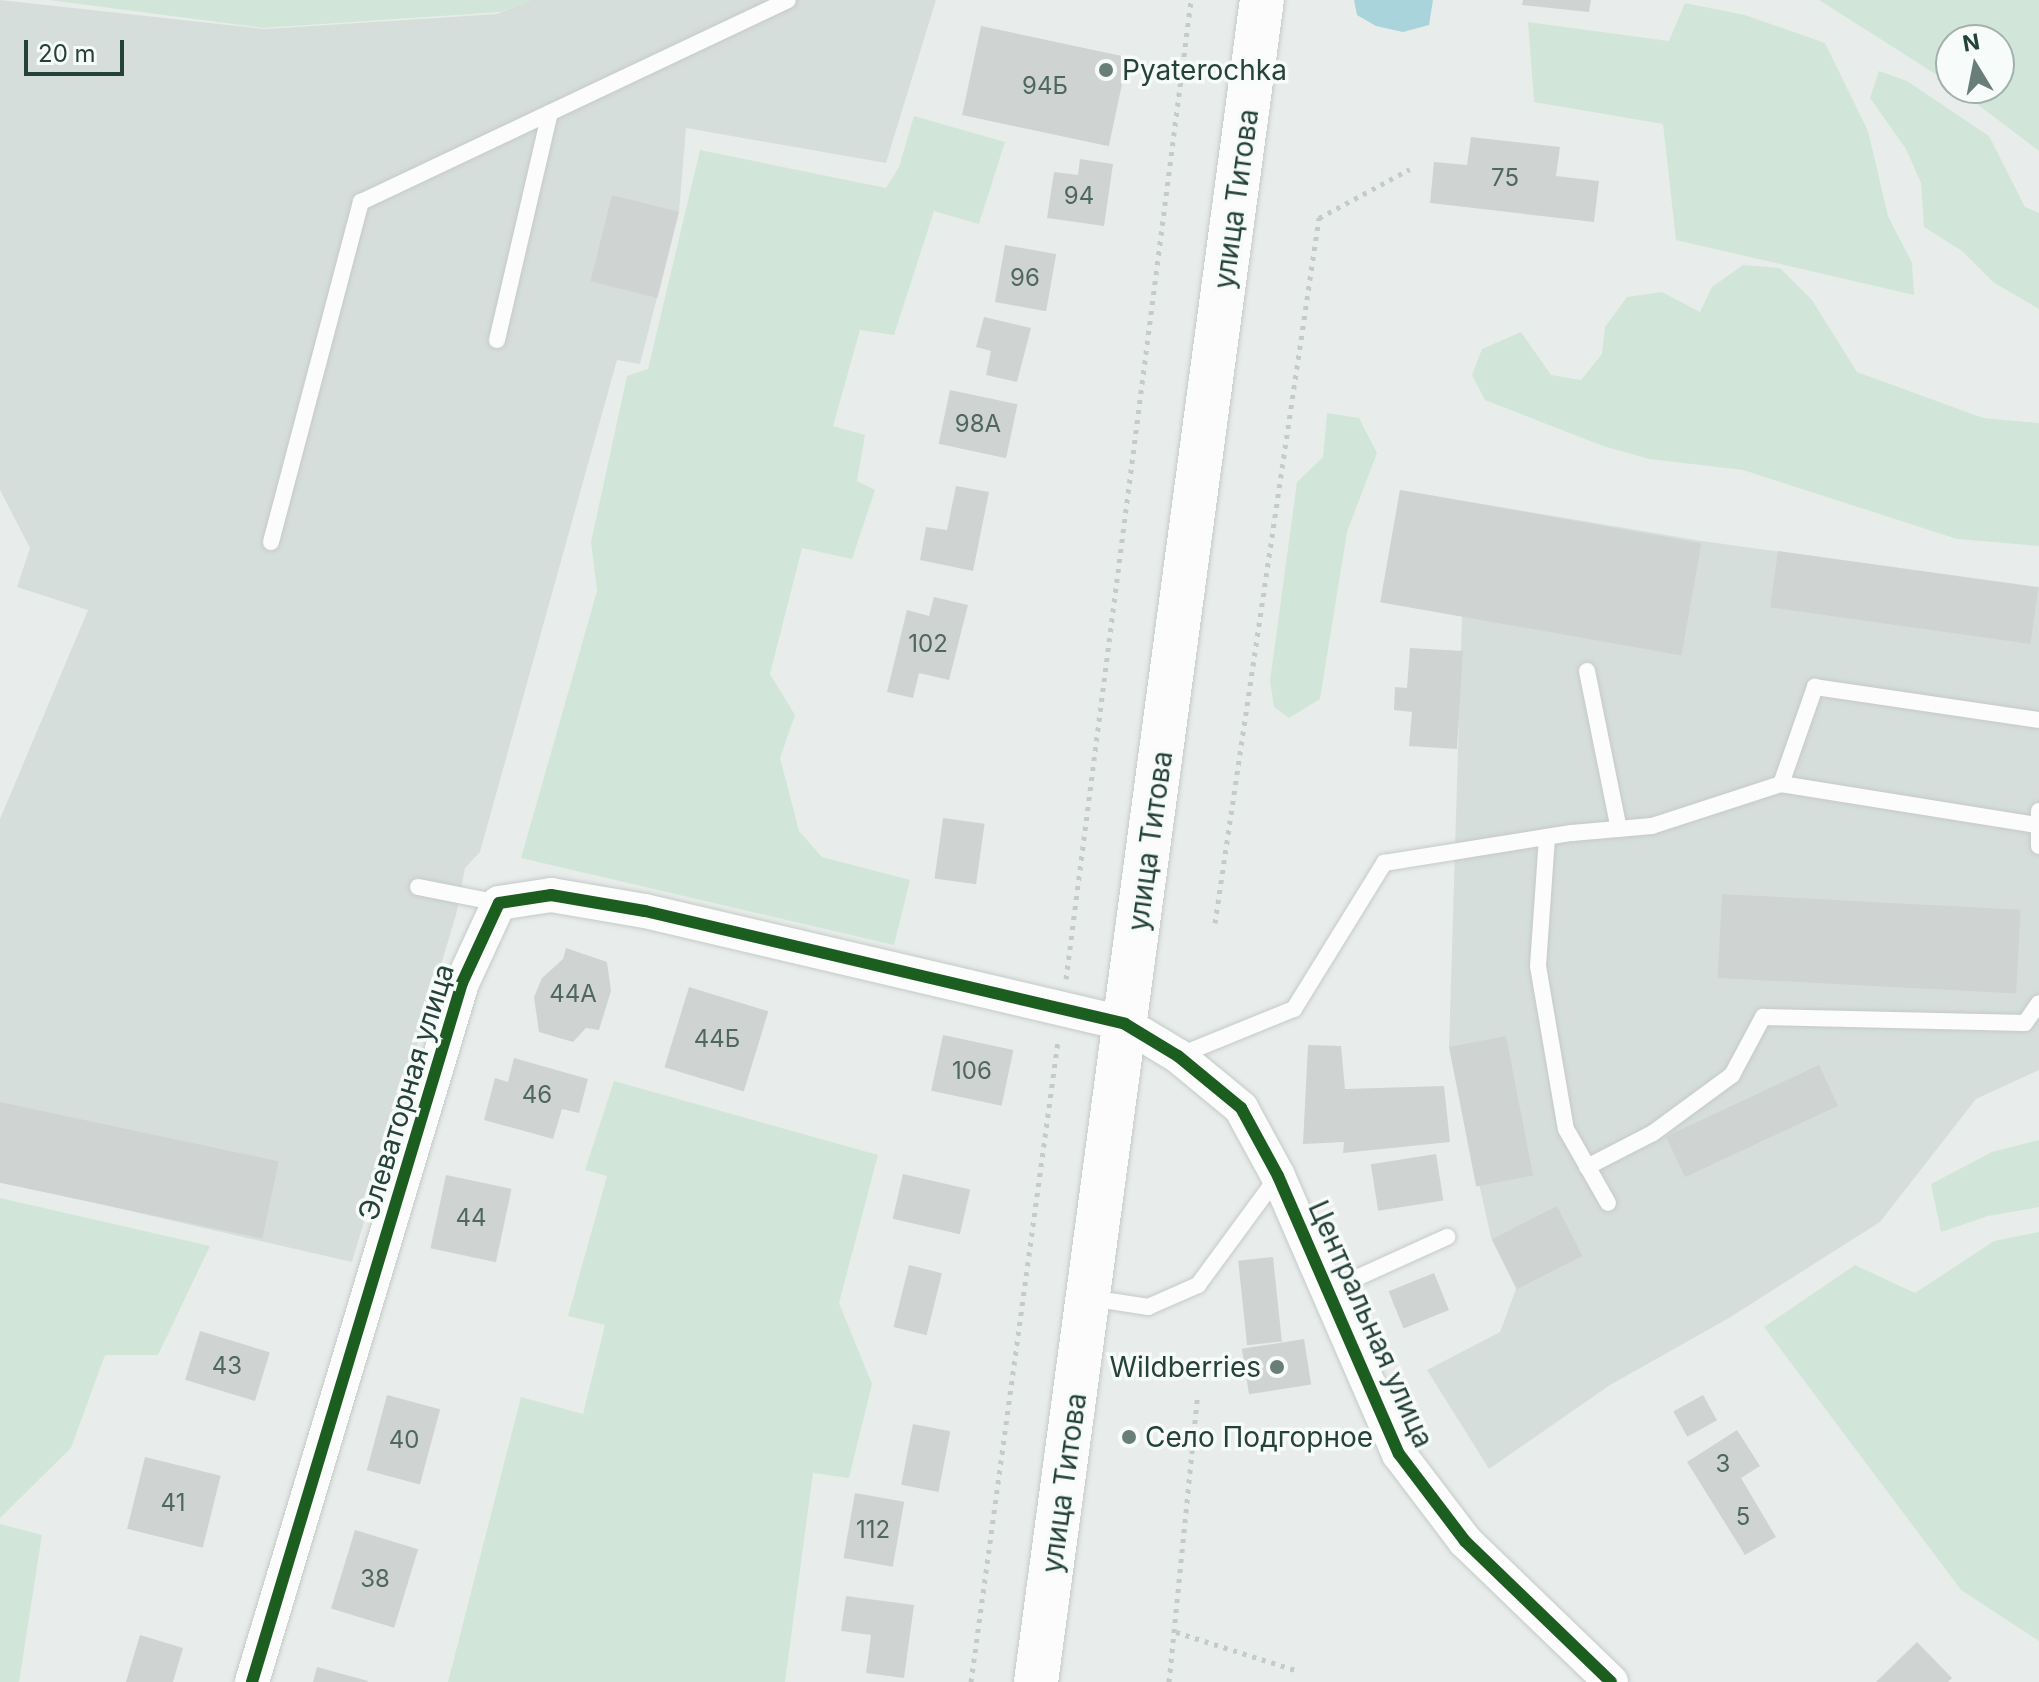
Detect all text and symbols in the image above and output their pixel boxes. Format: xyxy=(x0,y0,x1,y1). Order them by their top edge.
scale bar xyxy=(28,24,128,74)
north arrow xyxy=(1935,24,2015,104)
text: N xyxy=(1961,28,1982,57)
text: 20 m xyxy=(38,39,96,68)
place label: Pyaterochka xyxy=(1122,53,1287,87)
marker: Pyaterochka xyxy=(1097,61,1115,79)
house number: 94Б xyxy=(1022,72,1068,100)
street label: улица Титова xyxy=(1207,107,1265,291)
house number: 75 xyxy=(1491,164,1519,192)
house number: 94 xyxy=(1064,182,1094,210)
house number: 96 xyxy=(1010,264,1040,292)
house number: 98А xyxy=(955,410,1001,438)
house number: 102 xyxy=(908,630,948,658)
street label: улица Титова xyxy=(1121,749,1179,933)
street label: Элеваторная улица xyxy=(351,960,461,1224)
house number: 44А xyxy=(549,980,597,1008)
house number: 44Б xyxy=(694,1025,740,1053)
house number: 106 xyxy=(952,1057,992,1085)
house number: 46 xyxy=(522,1081,552,1109)
street label: Центральная улица xyxy=(1301,1195,1441,1453)
house number: 44 xyxy=(455,1204,487,1232)
place label: Wildberries xyxy=(1109,1350,1261,1384)
house number: 43 xyxy=(212,1352,242,1380)
marker: Wildberries xyxy=(1268,1358,1286,1376)
street label: улица Титова xyxy=(1035,1391,1093,1575)
place label: Село Подгорное xyxy=(1145,1420,1373,1454)
house number: 40 xyxy=(389,1426,419,1454)
marker: Село Подгорное xyxy=(1120,1428,1138,1446)
house number: 3 xyxy=(1716,1450,1730,1478)
house number: 41 xyxy=(161,1489,185,1517)
house number: 5 xyxy=(1736,1503,1750,1531)
house number: 112 xyxy=(856,1516,890,1544)
house number: 38 xyxy=(360,1565,390,1593)

